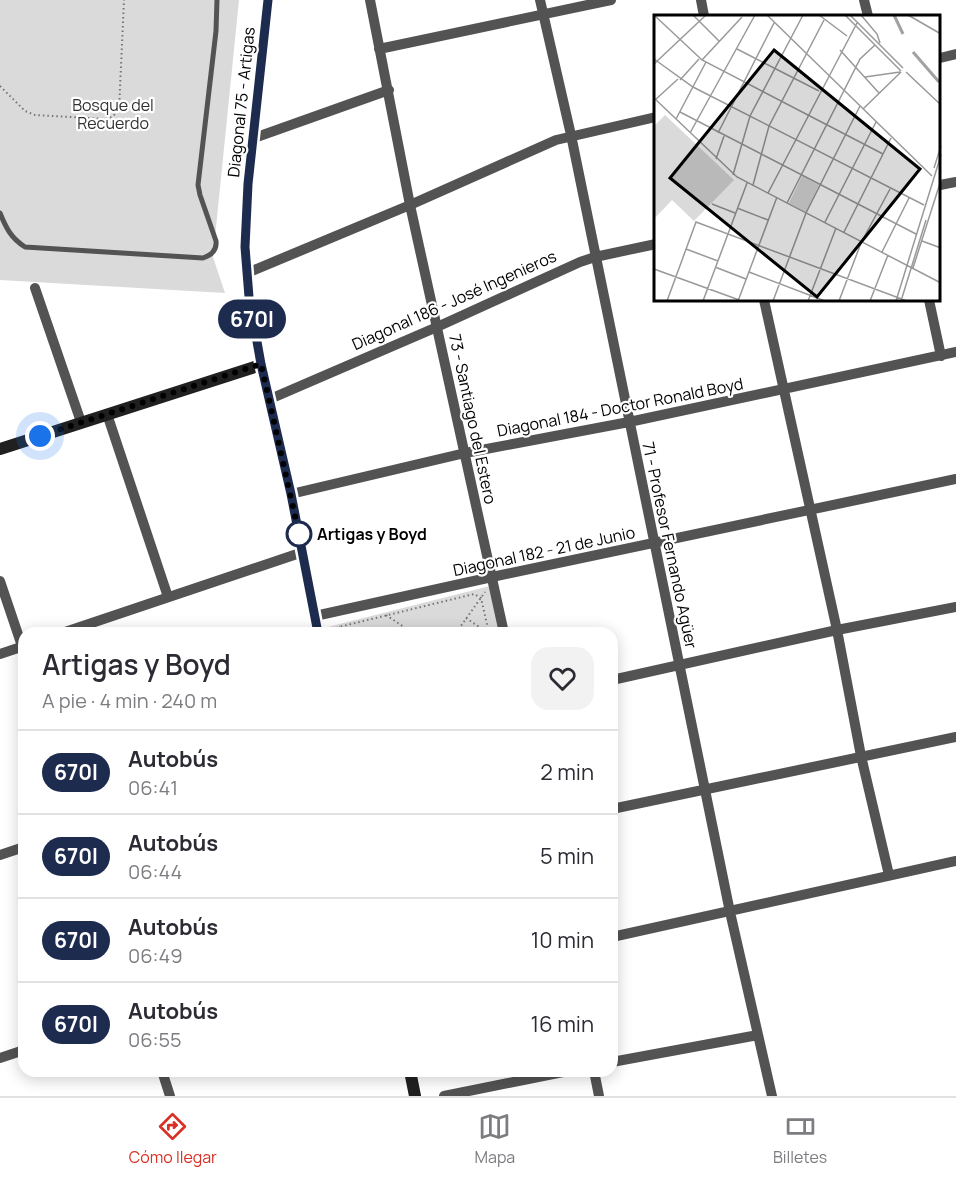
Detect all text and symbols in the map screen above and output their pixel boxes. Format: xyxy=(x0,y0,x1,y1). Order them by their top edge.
inset map xyxy=(654,15,941,302)
street label: Diagonal 75 - Artigas xyxy=(222,26,260,178)
park label: Bosque del Recuerdo xyxy=(72,94,154,134)
street label: Diagonal 186 - José Ingenieros xyxy=(348,245,560,355)
line badge: 670I xyxy=(210,300,294,338)
text: 670I xyxy=(230,305,274,333)
street label: 73 - Santiago del Estero xyxy=(444,332,502,506)
street label: Diagonal 184 - Doctor Ronald Boyd xyxy=(495,372,745,442)
your location xyxy=(25,421,55,451)
street label: 71 - Profesor Fernando Agüer xyxy=(637,440,703,651)
marker: Artigas y Boyd xyxy=(286,521,312,547)
street label: Diagonal 182 - 21 de Junio xyxy=(451,521,637,581)
place label: Artigas y Boyd xyxy=(317,523,427,545)
text: Artigas y Boyd xyxy=(42,645,231,683)
button: heart xyxy=(531,647,594,710)
text: A pie · 4 min · 240 m xyxy=(42,687,217,714)
text: Autobús xyxy=(128,744,218,774)
text: 2 min xyxy=(540,757,594,787)
text: 670I xyxy=(54,758,98,786)
text: 06:41 xyxy=(128,774,178,801)
text: Autobús xyxy=(128,828,218,858)
text: 5 min xyxy=(540,841,594,871)
text: 670I xyxy=(54,842,98,870)
text: 06:44 xyxy=(128,858,182,885)
text: Autobús xyxy=(128,912,218,942)
text: 10 min xyxy=(531,925,594,955)
text: 670I xyxy=(54,926,98,954)
text: 06:49 xyxy=(128,942,183,969)
text: Autobús xyxy=(128,996,218,1026)
text: 16 min xyxy=(531,1009,594,1039)
text: 670I xyxy=(54,1010,98,1038)
text: 06:55 xyxy=(128,1026,182,1053)
tab: Cómo llegar xyxy=(129,1110,217,1168)
tab: Mapa xyxy=(475,1110,515,1168)
tab: Billetes xyxy=(773,1110,827,1168)

